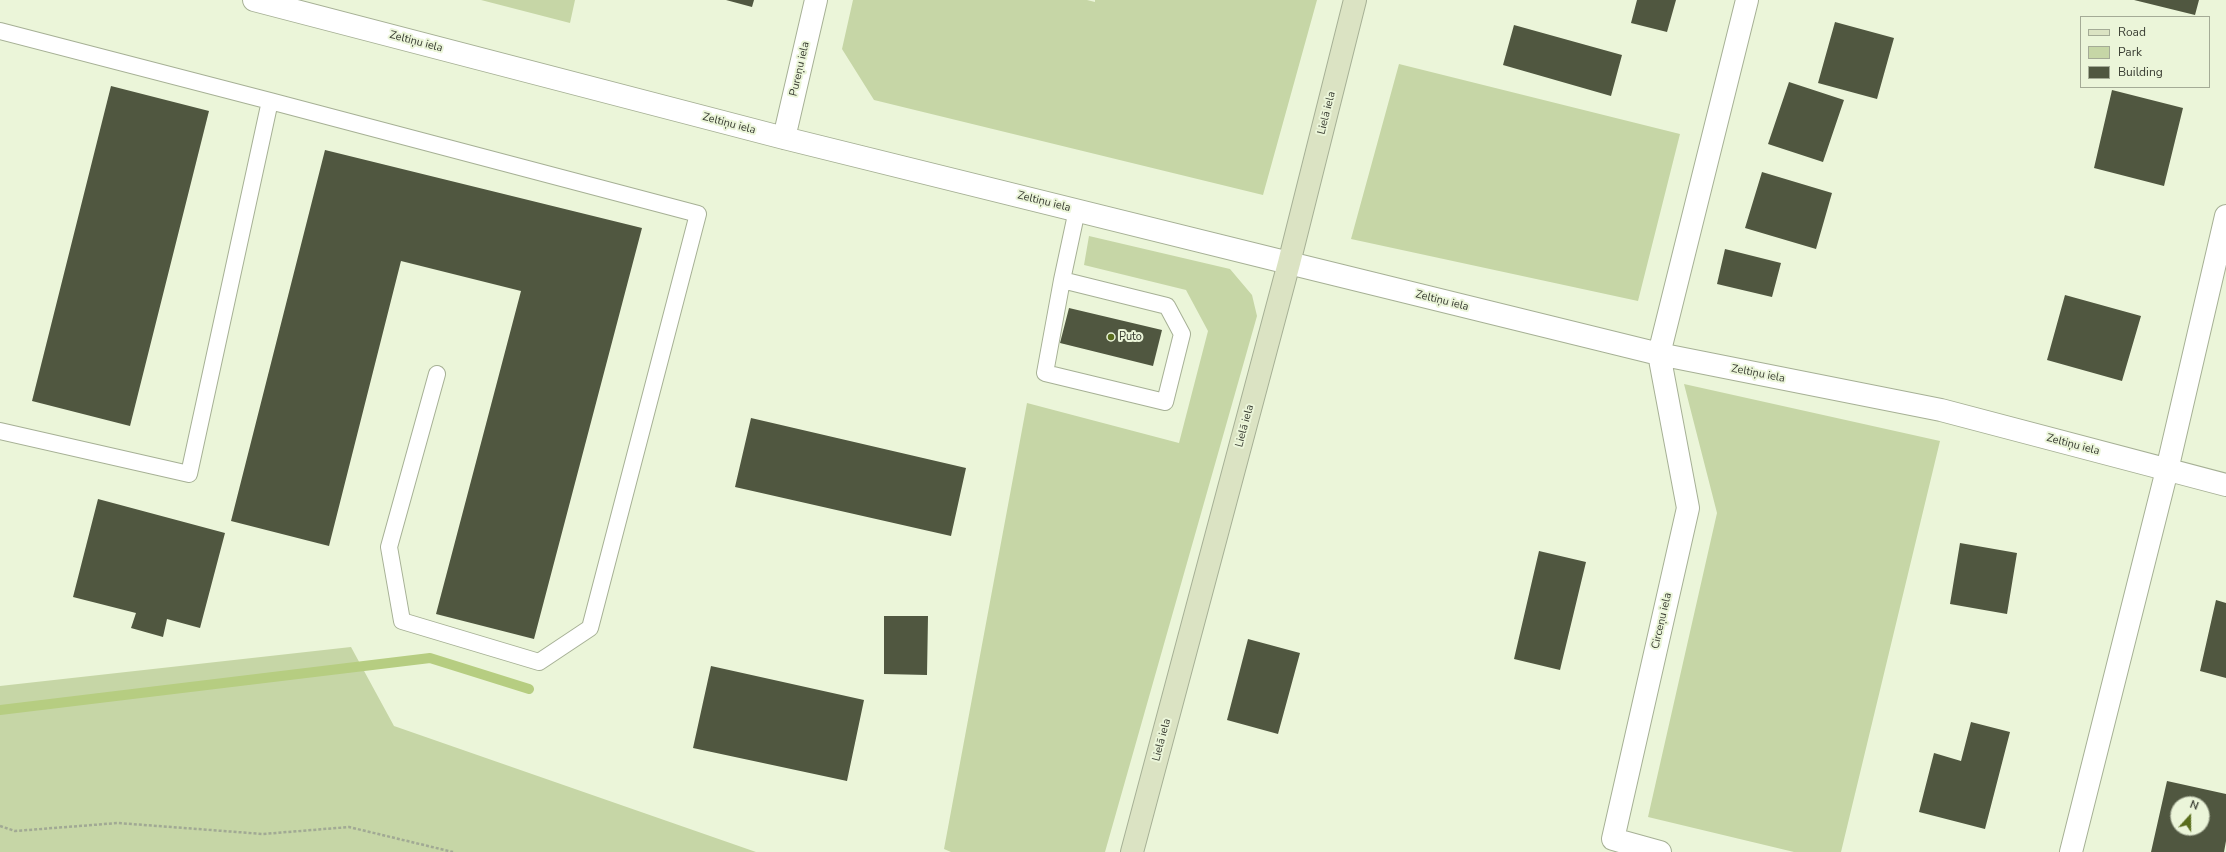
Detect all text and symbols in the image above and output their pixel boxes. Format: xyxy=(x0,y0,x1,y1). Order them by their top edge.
legend xyxy=(2080,16,2210,88)
text: Road xyxy=(2118,24,2146,40)
street label: Zeltiņu iela xyxy=(388,29,444,55)
street label: Pureņu iela xyxy=(787,40,813,98)
text: Park xyxy=(2118,44,2142,60)
text: Building xyxy=(2118,64,2163,80)
street label: Lielā iela xyxy=(1315,90,1339,136)
street label: Zeltiņu iela xyxy=(701,111,757,137)
street label: Zeltiņu iela xyxy=(1016,189,1072,215)
street label: Zeltiņu iela xyxy=(1414,288,1470,314)
place label: Puto xyxy=(1119,330,1142,344)
marker: Puto xyxy=(1106,332,1116,342)
street label: Zeltiņu iela xyxy=(1730,362,1786,386)
street label: Lielā iela xyxy=(1233,403,1257,449)
street label: Zeltiņu iela xyxy=(2045,432,2101,458)
street label: Circeņu iela xyxy=(1649,592,1675,650)
street label: Lielā iela xyxy=(1150,717,1174,763)
north arrow xyxy=(2170,796,2210,836)
text: N xyxy=(2188,797,2201,814)

